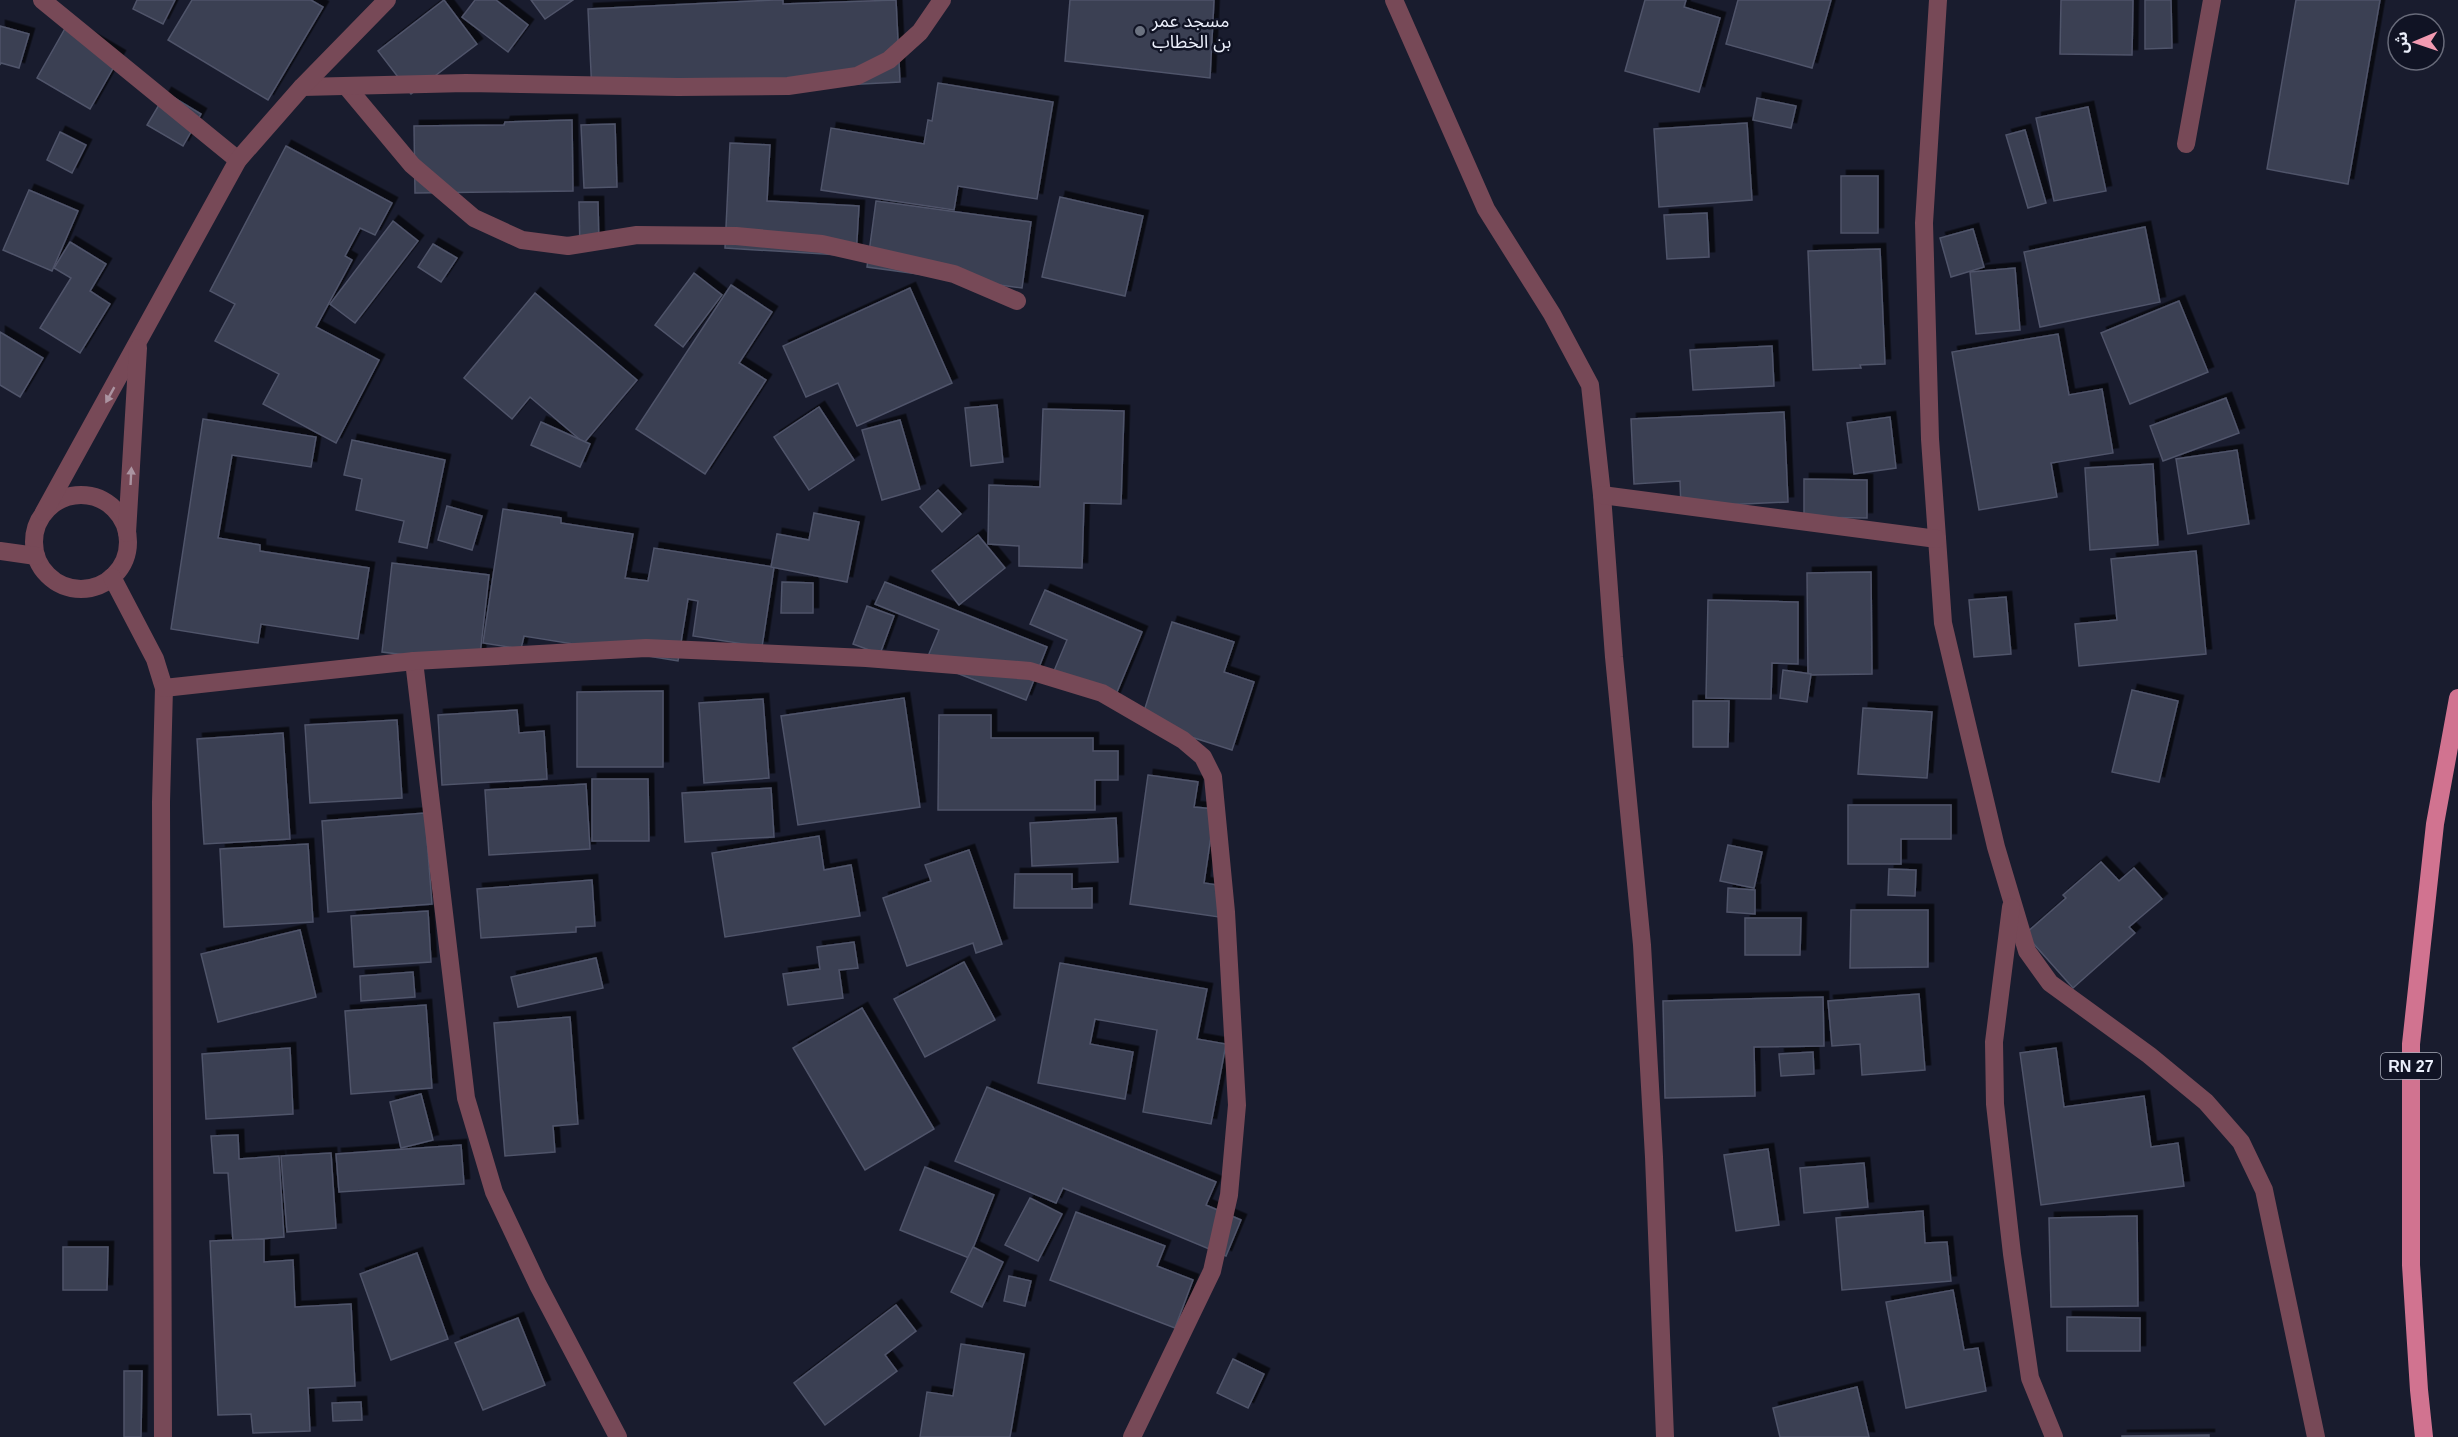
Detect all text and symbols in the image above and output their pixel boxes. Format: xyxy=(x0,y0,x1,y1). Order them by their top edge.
place label: مسجد عمر بن الخطاب xyxy=(1151,11,1231,53)
north arrow xyxy=(2386,12,2446,72)
marker: مسجد عمر بن الخطاب xyxy=(1133,24,1147,38)
text: ش xyxy=(2393,31,2411,54)
one-way arrow xyxy=(105,386,115,403)
one-way arrow xyxy=(126,466,135,485)
road number: RN 27 xyxy=(2381,1053,2441,1079)

